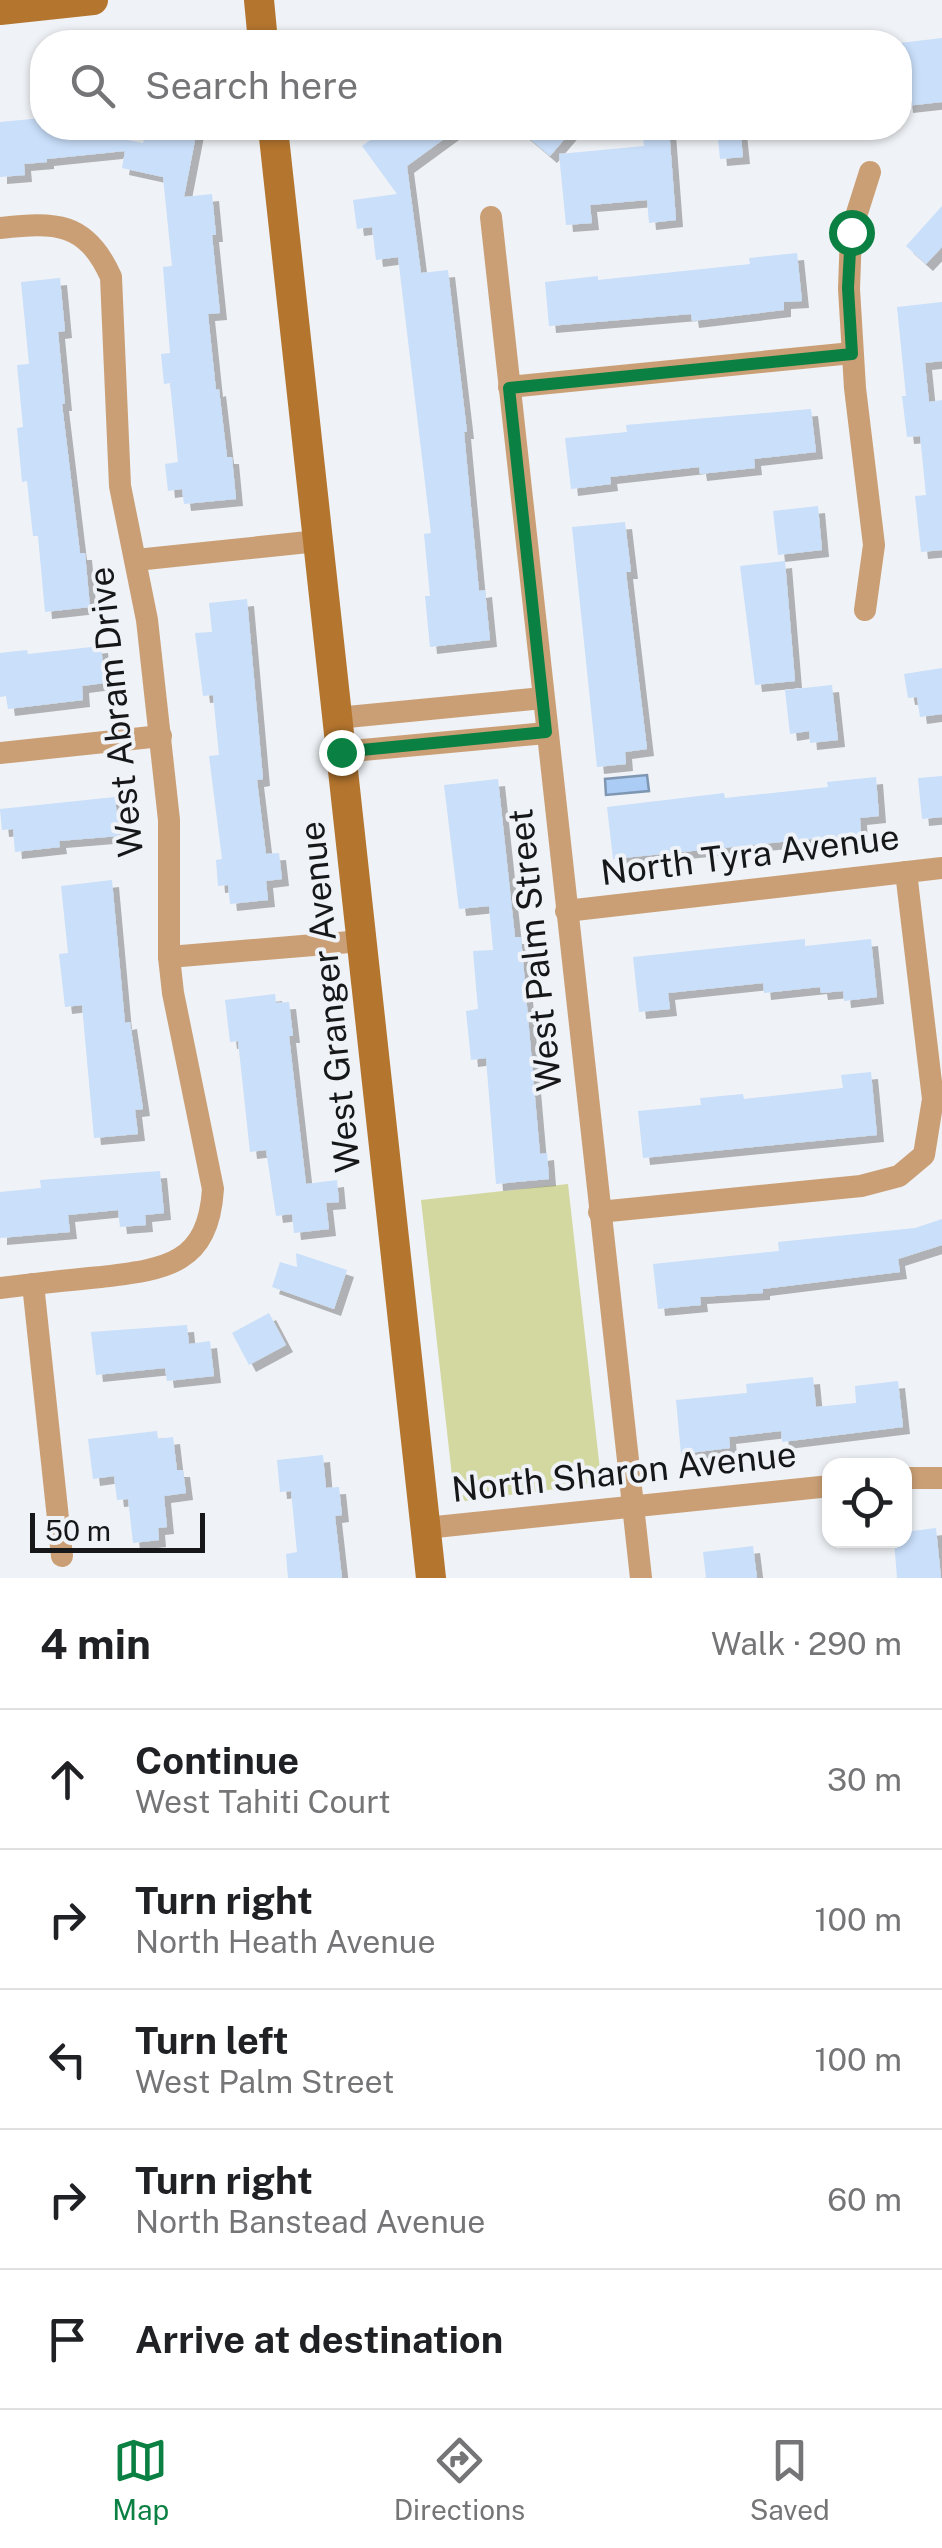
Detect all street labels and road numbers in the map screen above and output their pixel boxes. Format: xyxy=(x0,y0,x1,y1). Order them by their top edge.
street label: West Abram Drive xyxy=(80,565,151,859)
street label: West Palm Street xyxy=(499,807,570,1093)
street label: North Tyra Avenue xyxy=(598,816,902,893)
street label: West Granger Avenue xyxy=(291,820,368,1175)
street label: North Sharon Avenue xyxy=(450,1433,798,1510)

